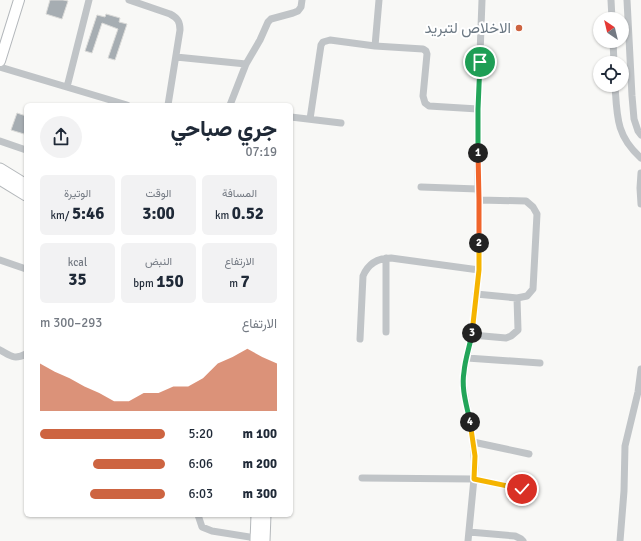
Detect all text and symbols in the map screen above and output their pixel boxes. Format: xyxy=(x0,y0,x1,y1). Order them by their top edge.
north arrow xyxy=(593,12,629,48)
map controls xyxy=(593,12,629,92)
place label: الاخلاص لتبريد xyxy=(425,19,511,38)
marker: الاخلاص لتبريد xyxy=(514,23,524,33)
pin xyxy=(463,45,497,79)
icon: arrive xyxy=(469,51,491,73)
button: locate xyxy=(593,56,629,92)
text: جري صباحي xyxy=(170,115,277,142)
button: share xyxy=(40,116,82,158)
pin: 1 xyxy=(468,143,488,163)
text: 07:19 xyxy=(245,144,277,160)
text: 1 xyxy=(475,146,481,159)
text: الوتيرة xyxy=(64,187,91,200)
text: الوقت xyxy=(146,187,171,200)
text: المسافة xyxy=(222,187,257,200)
text: 5:46 xyxy=(72,203,104,224)
text: 3:00 xyxy=(142,203,175,224)
text: 0.52 xyxy=(232,203,264,224)
text: /km xyxy=(51,209,72,222)
text: km xyxy=(215,209,232,222)
pin: 2 xyxy=(469,233,489,253)
text: 2 xyxy=(476,236,482,249)
text: النبض xyxy=(145,255,172,268)
text: الارتفاع xyxy=(225,255,254,268)
text: kcal xyxy=(68,256,87,269)
text: 35 xyxy=(68,269,87,290)
text: 150 xyxy=(156,271,184,292)
text: 7 xyxy=(241,271,250,292)
text: bpm xyxy=(133,277,156,290)
text: m xyxy=(229,277,241,290)
text: 293–300 m xyxy=(40,315,102,331)
text: الارتفاع xyxy=(242,316,277,332)
pin: 3 xyxy=(462,323,482,343)
text: 3 xyxy=(469,326,475,339)
pin: 4 xyxy=(460,412,480,432)
text: 4 xyxy=(467,415,473,428)
text: 5:20 xyxy=(188,426,213,442)
text: 100 m xyxy=(243,426,277,442)
text: 6:06 xyxy=(188,456,213,472)
text: 200 m xyxy=(243,456,277,472)
pin xyxy=(505,472,539,506)
icon: check xyxy=(511,478,533,500)
text: 6:03 xyxy=(188,486,213,502)
text: 300 m xyxy=(243,486,277,502)

